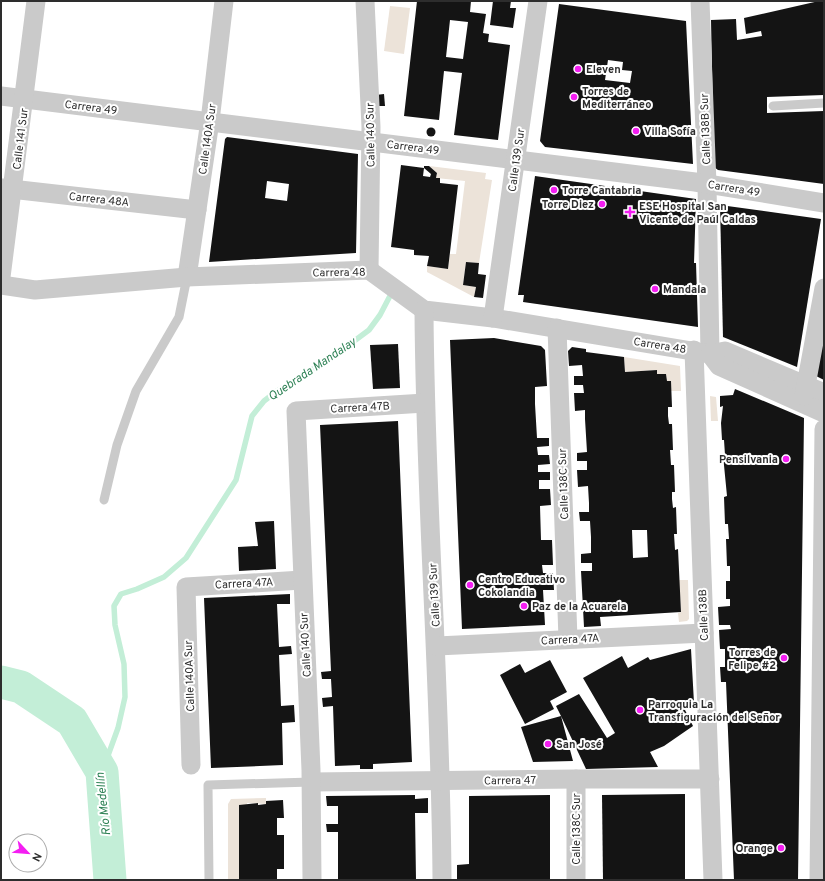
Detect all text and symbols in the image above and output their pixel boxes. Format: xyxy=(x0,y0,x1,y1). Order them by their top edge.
place label: Eleven xyxy=(586,63,621,77)
marker: Eleven xyxy=(573,64,583,74)
place label: Torres de Mediterráneo xyxy=(582,85,651,112)
marker: Torres de Mediterráneo xyxy=(569,92,579,102)
street label: Calle 138B Sur xyxy=(698,92,714,165)
street label: Carrera 49 xyxy=(64,98,118,118)
street label: Calle 140A Sur xyxy=(196,102,220,175)
street label: Calle 140 Sur xyxy=(363,102,379,167)
street label: Calle 141 Sur xyxy=(10,107,32,171)
place label: Villa Sofía xyxy=(644,125,696,139)
marker: Villa Sofía xyxy=(631,126,641,136)
street label: Calle 139 Sur xyxy=(506,127,528,193)
street label: Carrera 49 xyxy=(386,138,440,158)
street label: Carrera 49 xyxy=(707,178,761,200)
place label: Torre Cantabria xyxy=(562,184,641,198)
marker: Torre Cantabria xyxy=(549,185,559,195)
street label: Carrera 48A xyxy=(68,190,130,210)
place label: Torre Diez xyxy=(542,198,594,212)
marker: Torre Diez xyxy=(597,199,607,209)
place label: ESE Hospital San Vicente de Paúl Caldas xyxy=(639,200,756,227)
marker: ESE Hospital San Vicente de Paúl Caldas xyxy=(624,206,636,218)
street label: Carrera 48 xyxy=(312,266,366,280)
place label: Mandala xyxy=(663,283,706,297)
marker: Mandala xyxy=(650,284,660,294)
water label: Quebrada Mandalay xyxy=(265,334,360,405)
street label: Carrera 48 xyxy=(632,335,687,357)
street label: Carrera 47B xyxy=(330,399,390,417)
street label: Calle 138C Sur xyxy=(556,447,572,520)
place label: Pensilvania xyxy=(719,453,778,467)
marker: Pensilvania xyxy=(781,454,791,464)
street label: Calle 139 Sur xyxy=(426,562,444,627)
place label: Centro Educativo Cokolandia xyxy=(478,573,565,600)
street label: Carrera 47A xyxy=(215,575,274,593)
marker: Centro Educativo Cokolandia xyxy=(465,580,475,590)
street label: Calle 138B xyxy=(696,589,712,641)
place label: Paz de la Acuarela xyxy=(532,600,627,614)
marker: Paz de la Acuarela xyxy=(519,601,529,611)
street label: Calle 140 Sur xyxy=(297,612,315,678)
street label: Carrera 47A xyxy=(541,631,600,649)
street label: Calle 140A Sur xyxy=(182,639,198,712)
place label: Torres de Felipe #2 xyxy=(728,646,776,673)
marker: Torres de Felipe #2 xyxy=(779,653,789,663)
place label: Parroquia La Transfiguración del Señor xyxy=(648,698,780,725)
marker: Parroquia La Transfiguración del Señor xyxy=(635,705,645,715)
place label: San José xyxy=(556,738,602,752)
marker: San José xyxy=(543,739,553,749)
water label: Río Medellín xyxy=(93,771,115,836)
street label: Carrera 47 xyxy=(484,774,536,788)
street label: Calle 138C Sur xyxy=(570,793,584,865)
north arrow xyxy=(8,833,48,873)
place label: Orange xyxy=(735,842,773,856)
marker: Orange xyxy=(776,843,786,853)
text: N xyxy=(28,850,44,864)

